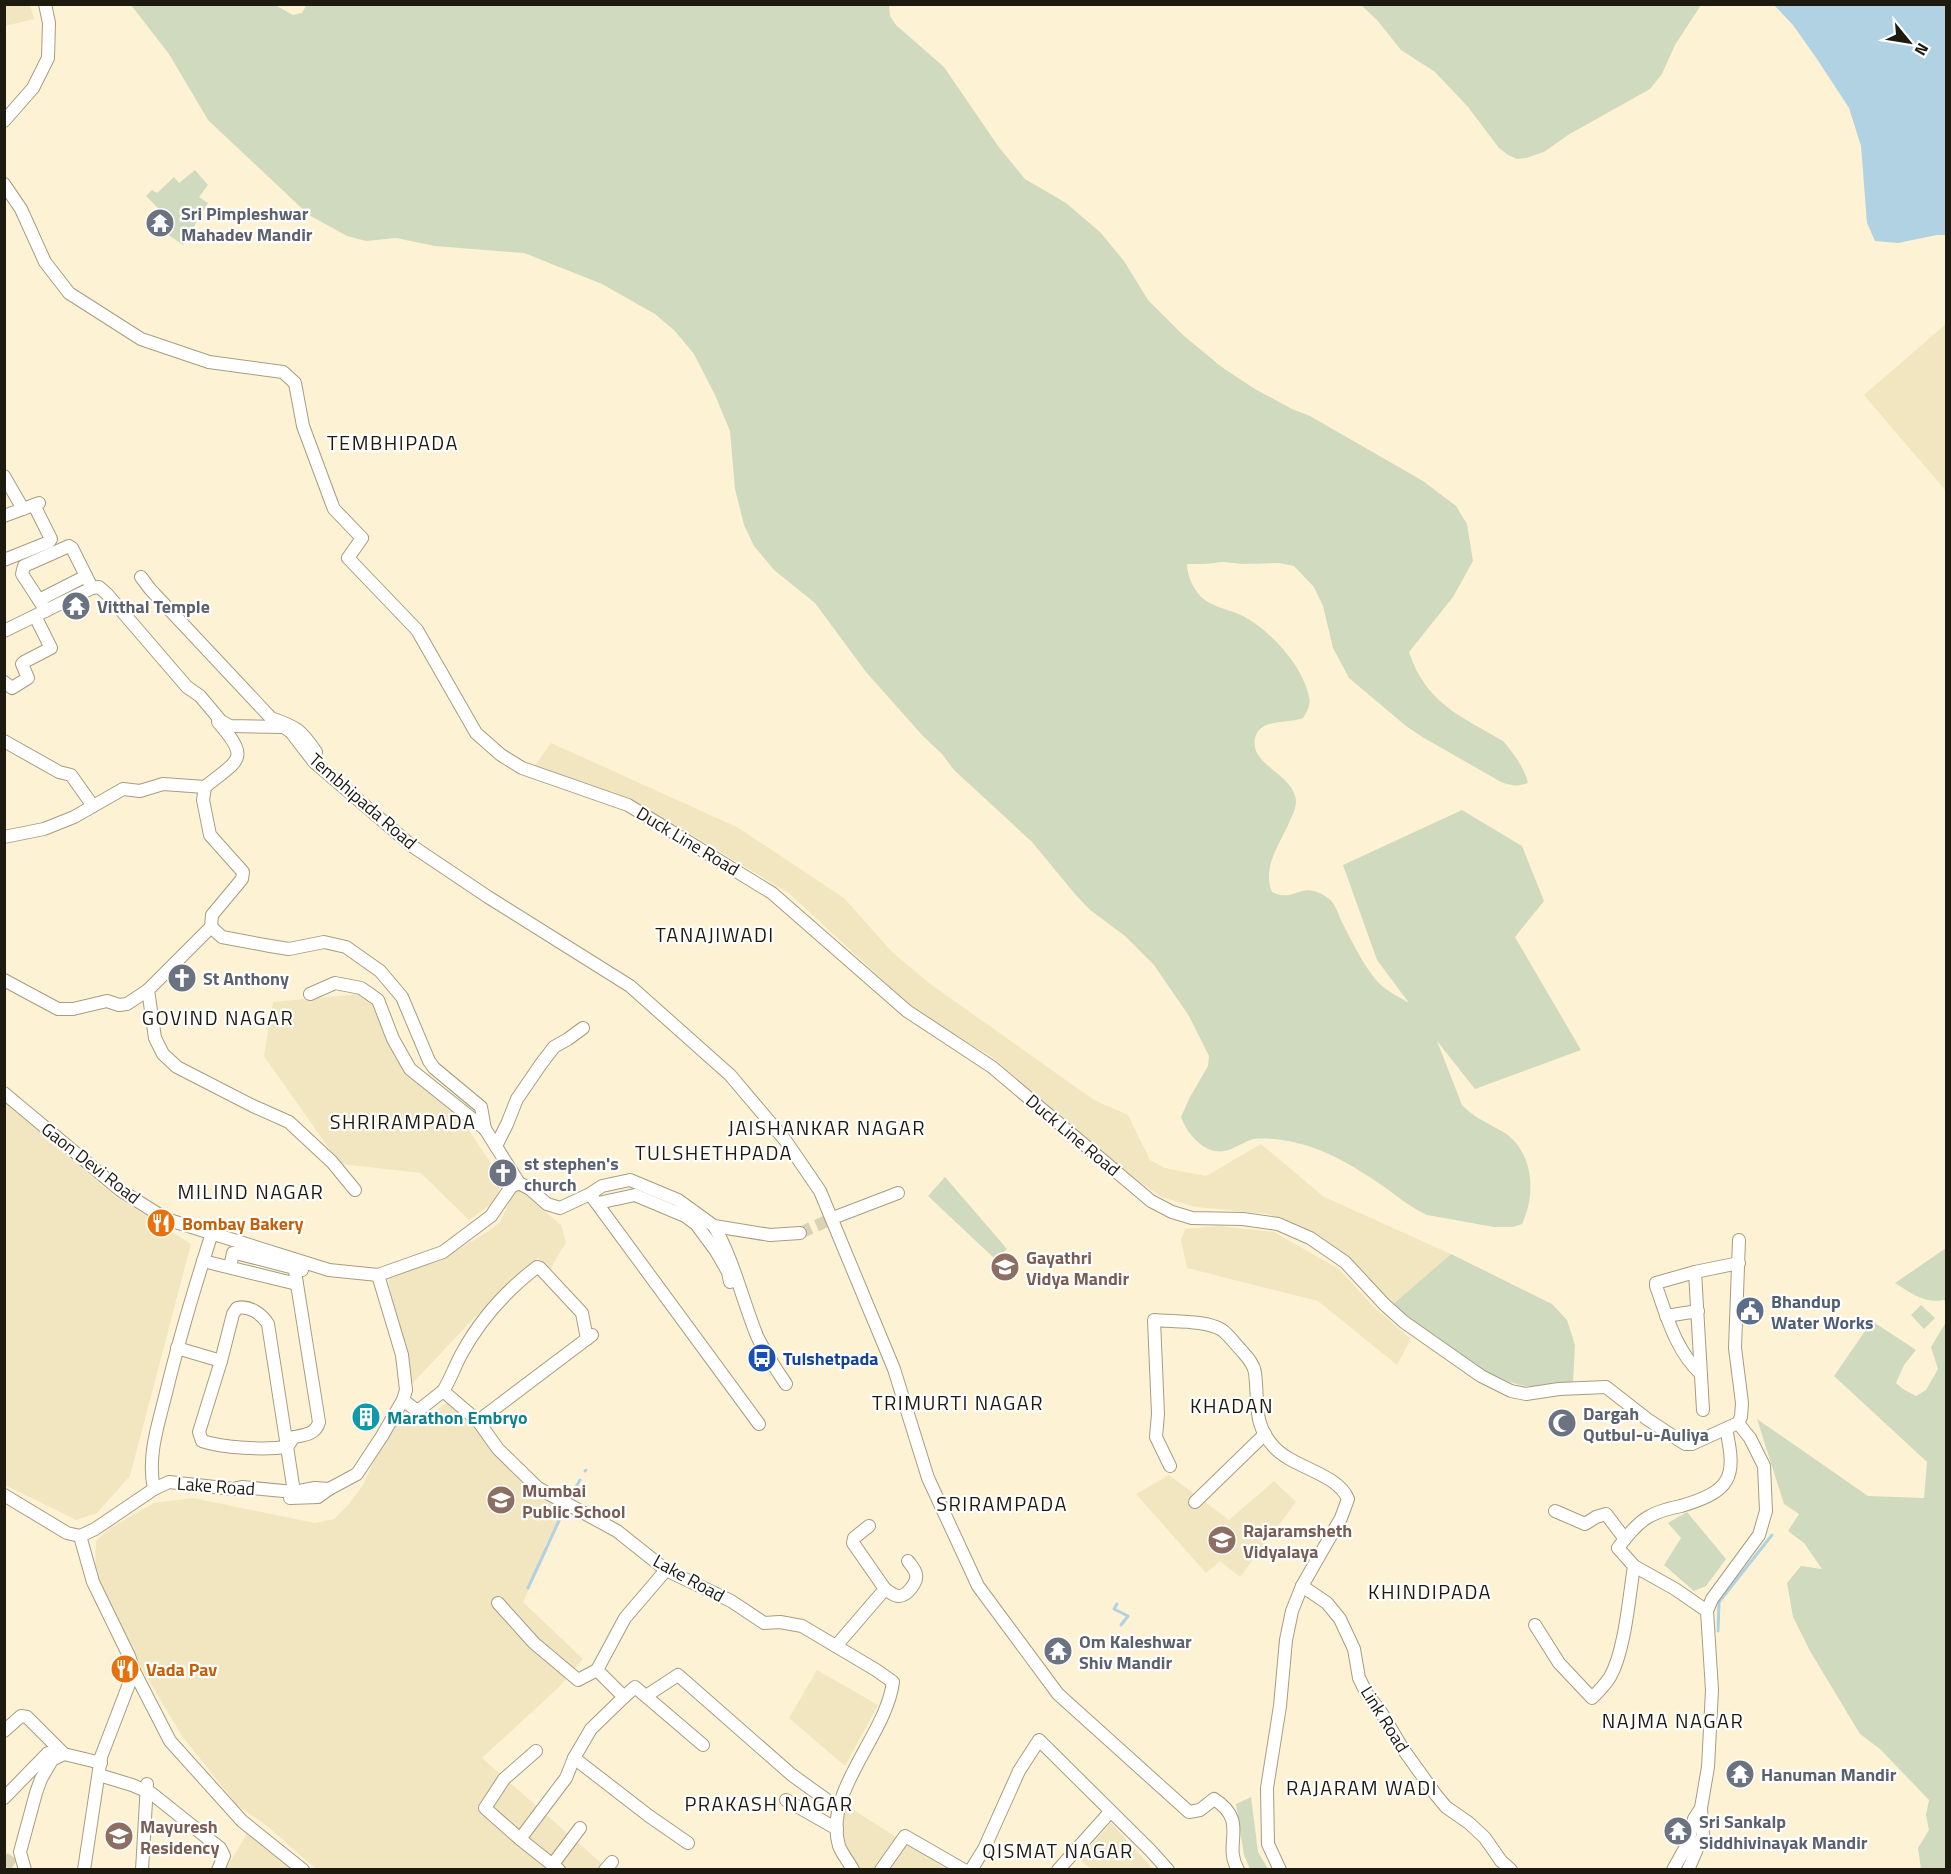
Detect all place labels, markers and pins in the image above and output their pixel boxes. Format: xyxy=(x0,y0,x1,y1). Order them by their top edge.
place label: Sri Pimpleshwar Mahadev Mandir xyxy=(181,200,313,248)
temple icon: Sri Pimpleshwar Mahadev Mandir xyxy=(144,207,176,239)
temple icon: Vitthal Temple xyxy=(60,590,92,622)
place label: Vitthal Temple xyxy=(97,593,210,620)
church icon: St Anthony xyxy=(166,962,198,994)
place label: St Anthony xyxy=(203,965,289,992)
place label: st stephen's church xyxy=(524,1150,619,1198)
church icon: st stephen's church xyxy=(487,1157,519,1189)
restaurant icon: Bombay Bakery xyxy=(145,1207,177,1239)
place label: Bombay Bakery xyxy=(182,1210,304,1237)
place label: Gayathri Vidya Mandir xyxy=(1026,1244,1130,1292)
school or university icon: Gayathri Vidya Mandir xyxy=(989,1251,1021,1283)
place label: Bhandup Water Works xyxy=(1771,1288,1874,1336)
public building icon: Bhandup Water Works xyxy=(1734,1295,1766,1327)
bus stop icon: Tulshetpada xyxy=(746,1342,778,1374)
place label: Tulshetpada xyxy=(783,1345,879,1372)
place label: Dargah Qutbul-u-Auliya xyxy=(1583,1400,1709,1448)
building icon: Marathon Embryo xyxy=(350,1401,382,1433)
place label: Marathon Embryo xyxy=(387,1404,528,1431)
mosque icon: Dargah Qutbul-u-Auliya xyxy=(1546,1407,1578,1439)
place label: Mumbai Public School xyxy=(522,1477,626,1525)
school or university icon: Mumbai Public School xyxy=(485,1484,517,1516)
place label: Rajaramsheth Vidyalaya xyxy=(1243,1517,1352,1565)
school or university icon: Rajaramsheth Vidyalaya xyxy=(1206,1524,1238,1556)
place label: Om Kaleshwar Shiv Mandir xyxy=(1079,1628,1192,1676)
temple icon: Om Kaleshwar Shiv Mandir xyxy=(1042,1635,1074,1667)
restaurant icon: Vada Pav xyxy=(109,1653,141,1685)
place label: Vada Pav xyxy=(146,1656,217,1683)
temple icon: Hanuman Mandir xyxy=(1724,1758,1756,1790)
place label: Hanuman Mandir xyxy=(1761,1761,1897,1788)
place label: Sri Sankalp Siddhivinayak Mandir xyxy=(1699,1808,1868,1856)
place label: Mayuresh Residency xyxy=(140,1813,219,1861)
temple icon: Sri Sankalp Siddhivinayak Mandir xyxy=(1662,1815,1694,1847)
school or university icon: Mayuresh Residency xyxy=(103,1820,135,1852)

